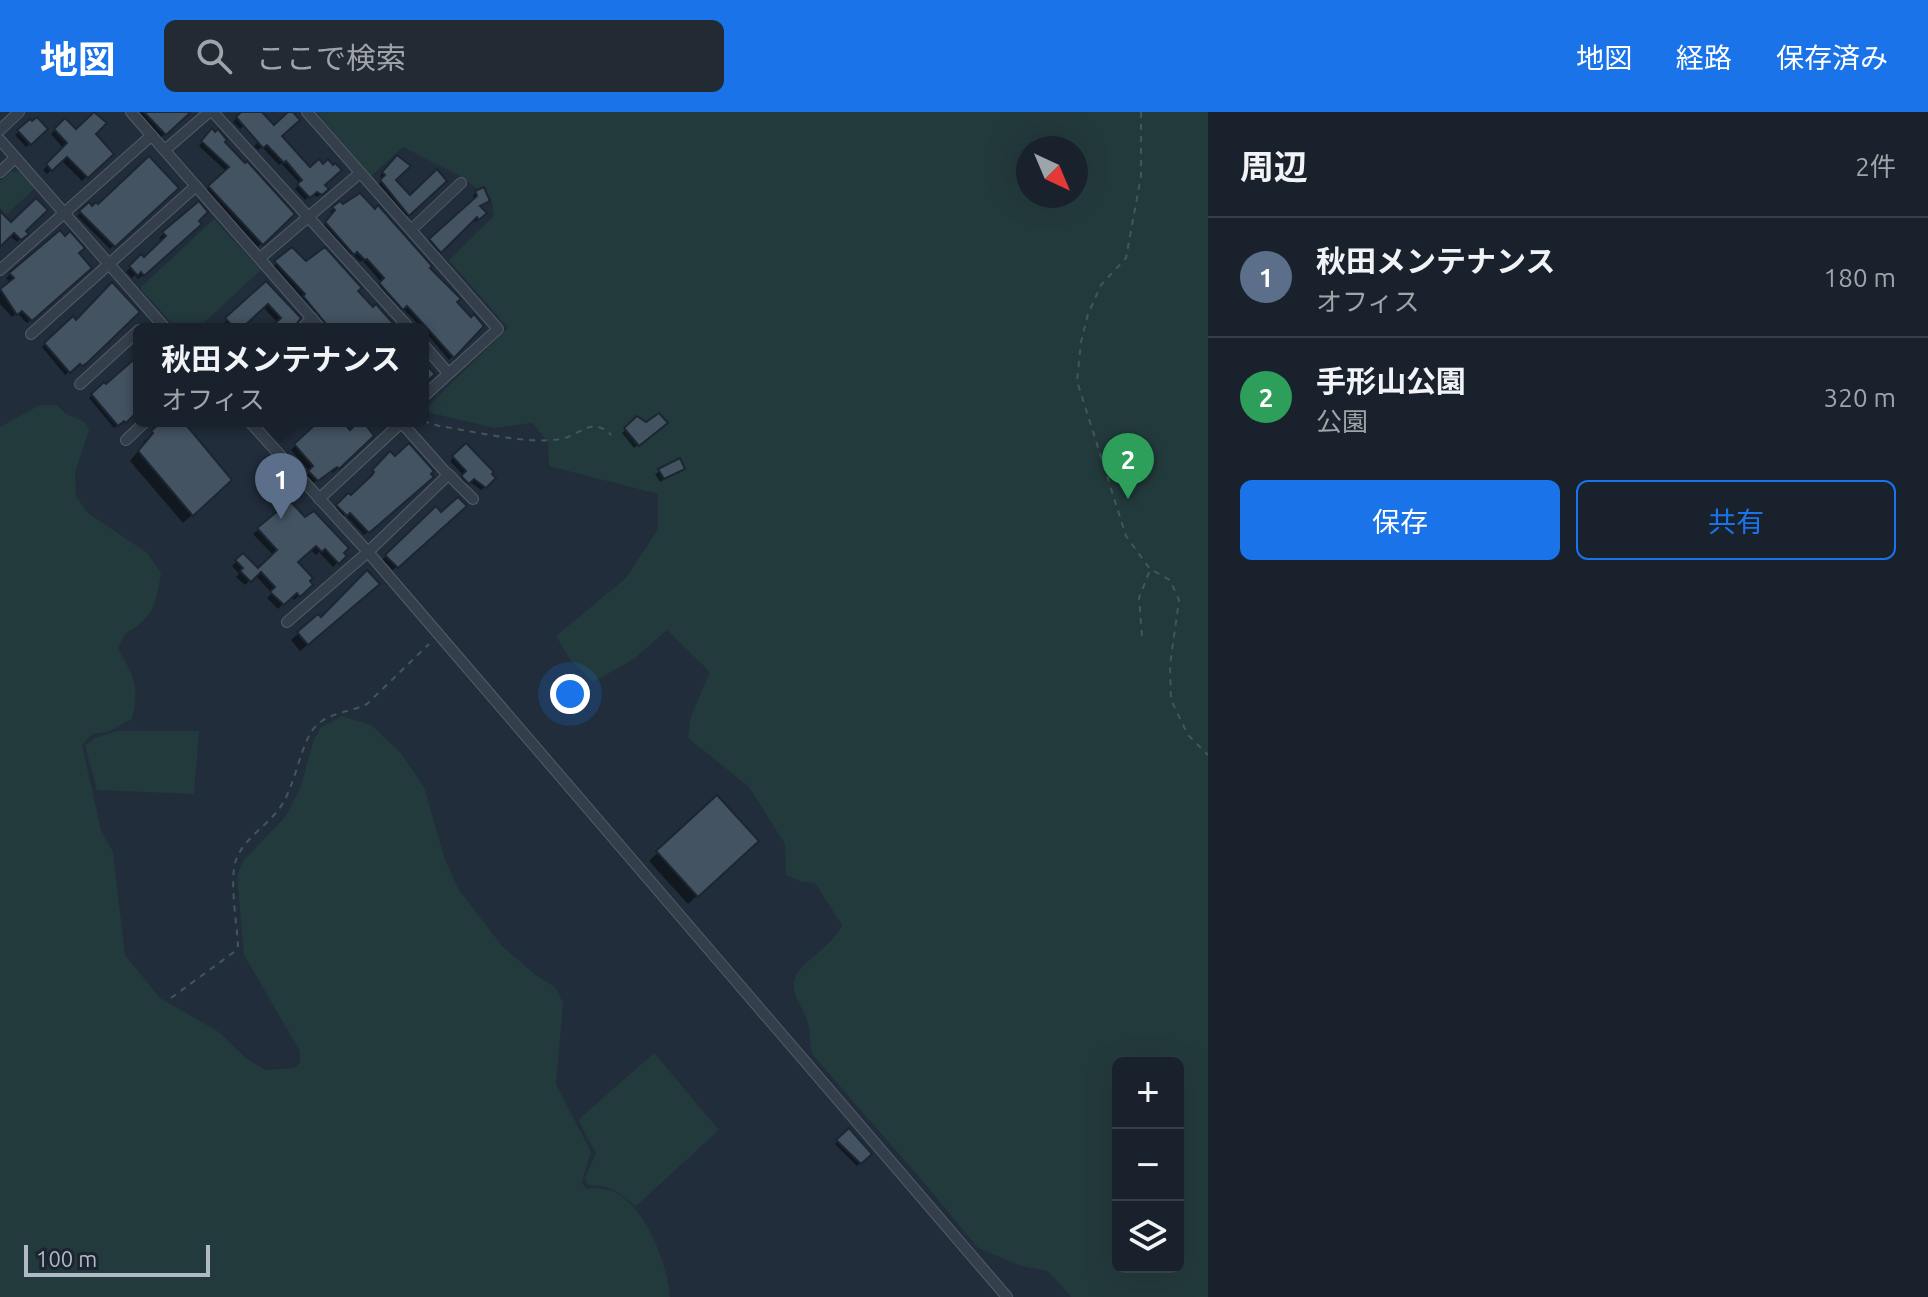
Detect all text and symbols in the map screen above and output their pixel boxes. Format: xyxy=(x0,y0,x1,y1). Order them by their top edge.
search box xyxy=(164,20,724,92)
icon: search xyxy=(192,34,236,78)
text: 地図 xyxy=(40,38,116,80)
text: ここで検索 xyxy=(256,41,406,75)
text: 地図 xyxy=(1576,42,1632,73)
text: 経路 xyxy=(1676,42,1732,73)
text: 保存済み xyxy=(1776,42,1888,73)
north arrow xyxy=(1016,136,1088,208)
text: 周辺 xyxy=(1240,147,1308,185)
text: 2件 xyxy=(1855,152,1896,181)
text: 秋田メンテナンス xyxy=(1316,244,1555,278)
text: 1 xyxy=(1259,263,1273,292)
text: 180 m xyxy=(1824,263,1896,292)
text: オフィス xyxy=(1316,287,1419,316)
popup xyxy=(133,323,429,427)
text: 秋田メンテナンス xyxy=(161,342,401,376)
text: 手形山公園 xyxy=(1316,364,1466,398)
text: 2 xyxy=(1259,383,1273,412)
text: 320 m xyxy=(1824,383,1896,412)
text: オフィス xyxy=(161,385,265,414)
text: 公園 xyxy=(1316,407,1368,436)
pin: 2 xyxy=(1102,433,1154,499)
pin: 1 xyxy=(255,453,307,519)
button: 保存 xyxy=(1240,480,1560,560)
button: 共有 xyxy=(1576,480,1896,560)
your location xyxy=(550,674,590,714)
map controls xyxy=(1112,1057,1184,1273)
button: + xyxy=(1112,1057,1184,1129)
button: − xyxy=(1112,1129,1184,1201)
button: layers xyxy=(1112,1201,1184,1273)
scale bar xyxy=(24,1241,210,1277)
text: 100 m xyxy=(36,1246,97,1271)

